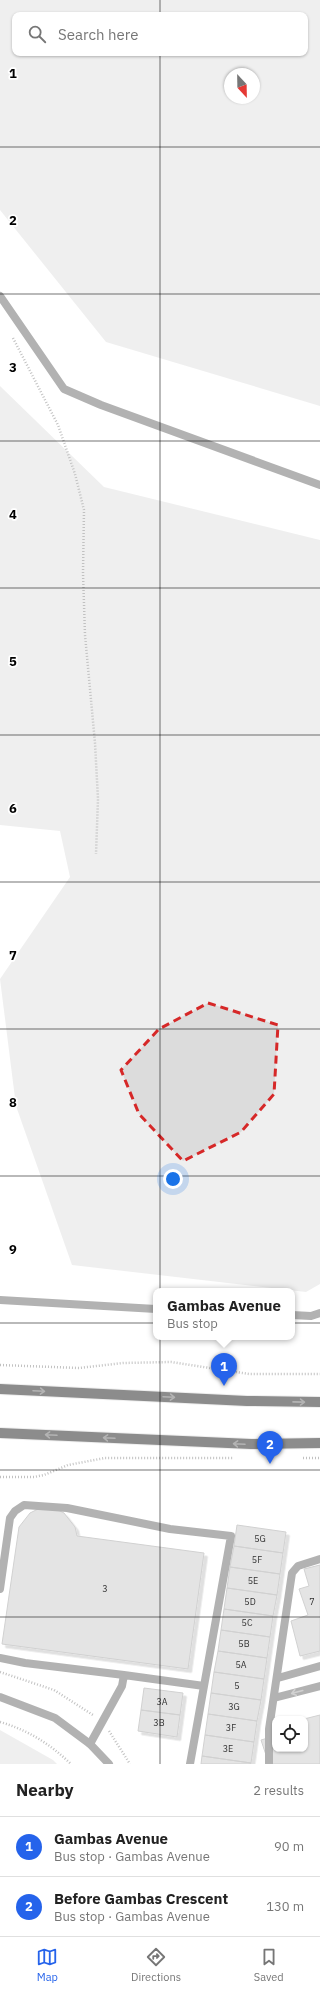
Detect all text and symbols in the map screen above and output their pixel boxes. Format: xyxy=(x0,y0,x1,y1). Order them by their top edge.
search box xyxy=(12,12,308,56)
icon: search xyxy=(26,23,48,45)
text: Search here xyxy=(58,25,138,44)
text: 1 xyxy=(9,65,17,82)
north arrow xyxy=(224,68,260,104)
text: 2 xyxy=(9,212,17,229)
text: 3 xyxy=(9,359,17,376)
text: 4 xyxy=(9,506,17,523)
text: 5 xyxy=(9,653,17,670)
text: 6 xyxy=(9,800,17,817)
text: 7 xyxy=(9,947,17,964)
text: 8 xyxy=(9,1094,17,1111)
your location xyxy=(163,1169,183,1189)
text: 9 xyxy=(9,1241,17,1258)
popup xyxy=(153,1288,295,1340)
text: Gambas Avenue xyxy=(167,1296,281,1315)
text: Bus stop xyxy=(167,1315,218,1332)
pin: 1 xyxy=(211,1353,237,1386)
one-way arrow xyxy=(32,1388,45,1395)
one-way arrow xyxy=(162,1394,175,1401)
one-way arrow xyxy=(292,1398,305,1406)
pin: 2 xyxy=(257,1431,283,1464)
one-way arrow xyxy=(45,1432,58,1439)
one-way arrow xyxy=(103,1434,116,1442)
one-way arrow xyxy=(233,1440,246,1448)
house number: 5G xyxy=(254,1533,266,1544)
house number: 5F xyxy=(252,1554,262,1565)
house number: 5E xyxy=(248,1575,258,1586)
house number: 3 xyxy=(102,1583,108,1594)
house number: 5D xyxy=(244,1596,256,1607)
house number: 7 xyxy=(309,1596,315,1607)
house number: 5C xyxy=(242,1617,253,1628)
house number: 5B xyxy=(238,1638,250,1649)
house number: 5A xyxy=(235,1659,247,1670)
house number: 5 xyxy=(234,1680,240,1691)
one-way arrow xyxy=(291,1689,304,1696)
house number: 3A xyxy=(156,1696,168,1707)
house number: 3G xyxy=(228,1701,240,1712)
map controls xyxy=(272,1716,308,1752)
button: locate xyxy=(272,1716,308,1752)
house number: 3B xyxy=(153,1717,165,1728)
house number: 3F xyxy=(226,1722,236,1733)
house number: 3E xyxy=(223,1743,233,1754)
text: Nearby xyxy=(16,1779,74,1801)
text: 2 results xyxy=(253,1782,304,1799)
text: Gambas Avenue xyxy=(54,1829,168,1848)
text: 1 xyxy=(25,1838,33,1855)
text: 90 m xyxy=(274,1838,304,1855)
text: Bus stop · Gambas Avenue xyxy=(54,1848,210,1865)
text: Before Gambas Crescent xyxy=(54,1889,228,1908)
text: 2 xyxy=(25,1898,33,1915)
text: 130 m xyxy=(266,1898,304,1915)
text: Bus stop · Gambas Avenue xyxy=(54,1908,210,1925)
tab: Map xyxy=(36,1946,58,1984)
tab: Directions xyxy=(131,1946,181,1984)
tab: Saved xyxy=(254,1946,284,1984)

